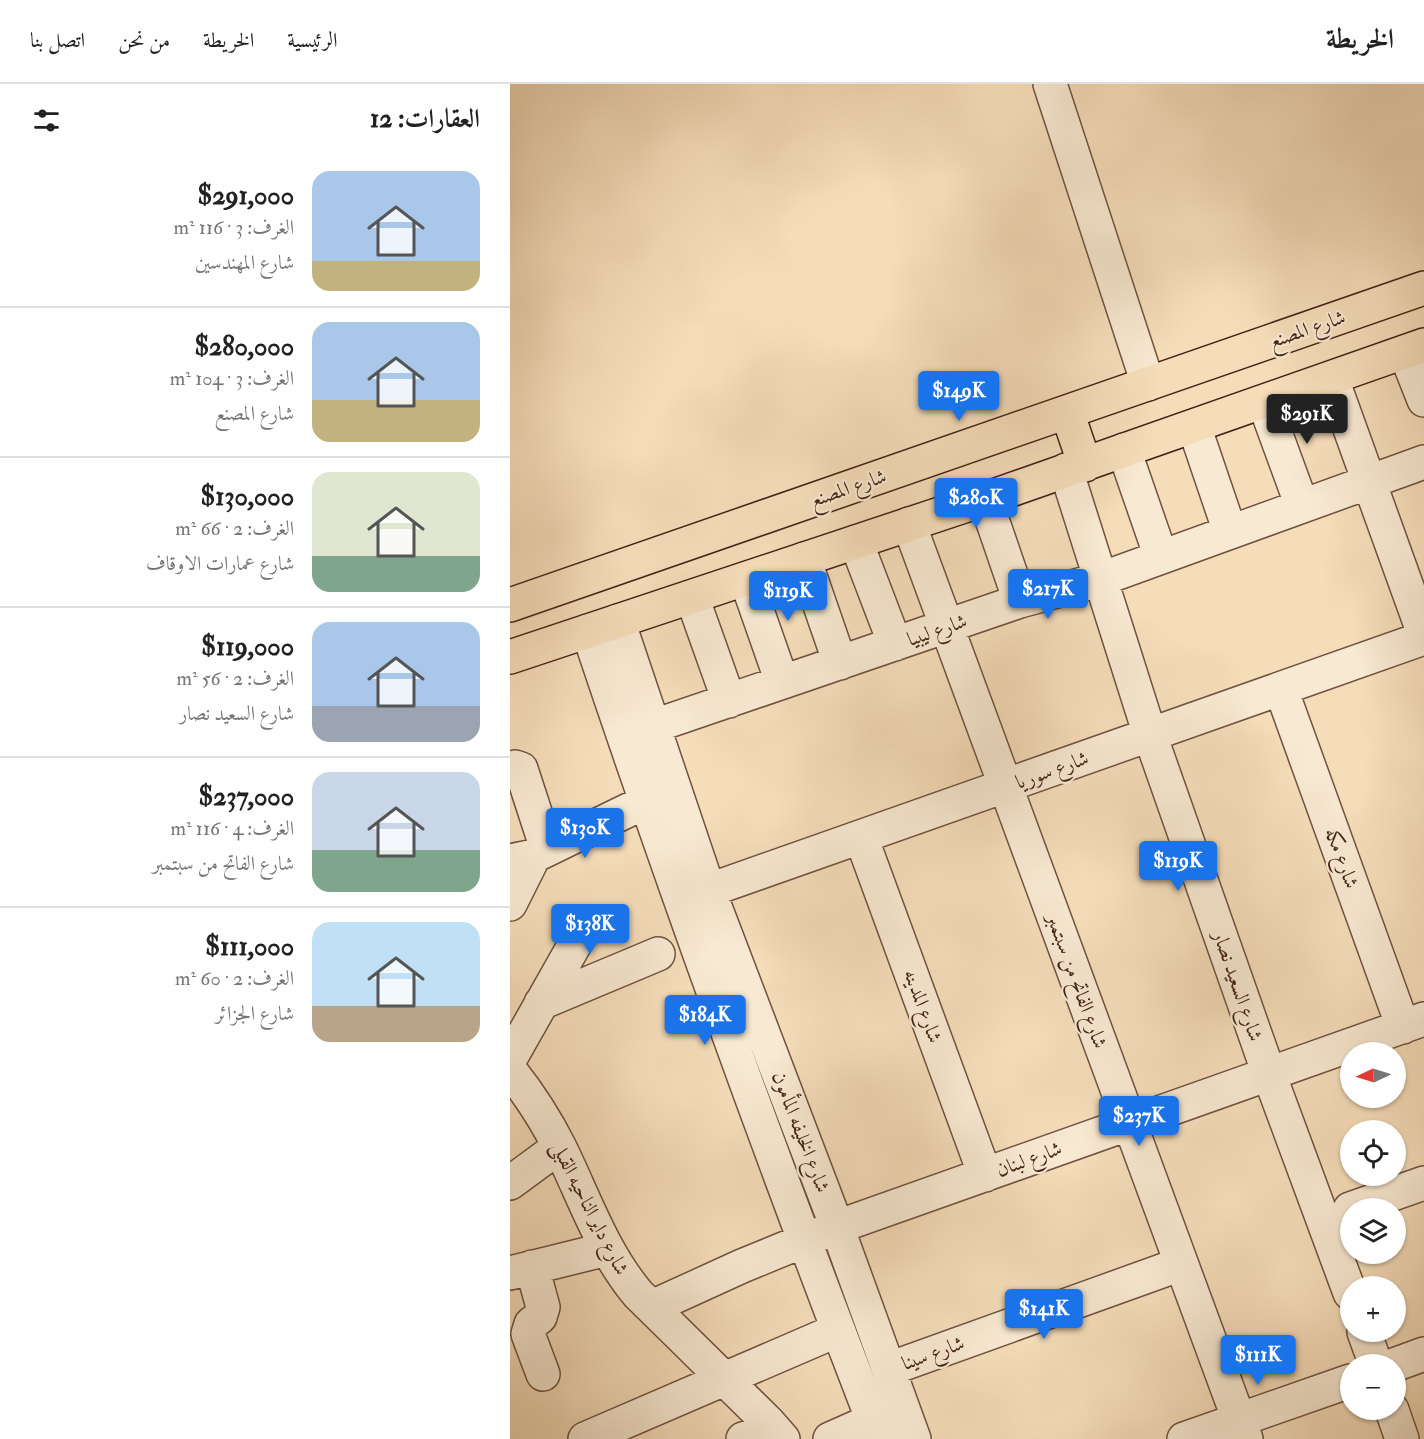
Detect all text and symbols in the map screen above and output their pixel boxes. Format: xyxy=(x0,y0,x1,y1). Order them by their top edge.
text: الخريطة xyxy=(1326,22,1394,57)
text: اتصل بنا xyxy=(30,27,85,54)
text: من نحن xyxy=(118,27,170,54)
text: الخريطة xyxy=(203,27,254,54)
text: الرئيسية xyxy=(287,27,338,54)
text: العقارات: 12 xyxy=(370,103,480,135)
icon: filters xyxy=(30,104,63,137)
text: $291,000 xyxy=(197,180,294,212)
icon: home xyxy=(360,195,432,267)
text: الغرف: 3 · 116 m² xyxy=(173,215,294,240)
text: شارع المهندسين xyxy=(195,250,294,275)
street label: شارع المصنع xyxy=(1265,304,1350,358)
text: $280,000 xyxy=(194,331,294,363)
icon: home xyxy=(360,346,432,418)
text: الغرف: 3 · 104 m² xyxy=(170,366,294,391)
pin: $149K xyxy=(917,371,1001,422)
text: $149K xyxy=(932,378,986,403)
pin: $291K xyxy=(1265,394,1349,445)
text: شارع المصنع xyxy=(214,401,294,426)
text: $291K xyxy=(1281,401,1333,426)
street label: شارع المصنع xyxy=(806,463,891,517)
pin: $280K xyxy=(934,478,1018,529)
text: $130,000 xyxy=(201,481,294,513)
text: $280K xyxy=(948,485,1004,510)
icon: home xyxy=(360,496,432,568)
text: الغرف: 2 · 66 m² xyxy=(175,516,294,541)
text: شارع عمارات الاوقاف xyxy=(146,551,294,576)
pin: $217K xyxy=(1006,569,1090,620)
pin: $119K xyxy=(746,571,830,622)
text: $217K xyxy=(1022,576,1074,601)
text: $119K xyxy=(763,578,813,603)
street label: شارع ليبيا xyxy=(904,608,972,657)
text: $119,000 xyxy=(201,631,294,663)
icon: home xyxy=(360,646,432,718)
text: الغرف: 2 · 56 m² xyxy=(176,666,294,691)
text: شارع السعيد نصار xyxy=(179,701,294,726)
street label: شارع سوريا xyxy=(1012,745,1094,799)
text: $237,000 xyxy=(199,781,294,813)
icon: home xyxy=(360,796,432,868)
pin: $130K xyxy=(543,808,627,859)
text: $130K xyxy=(560,815,610,840)
text: الغرف: 4 · 116 m² xyxy=(170,816,294,841)
street label: شارع مكه xyxy=(1315,824,1364,893)
pin: $119K xyxy=(1136,841,1220,892)
text: $119K xyxy=(1153,848,1203,873)
text: شارع الفاتح من سبتمبر xyxy=(152,851,294,876)
pin: $138K xyxy=(548,904,632,955)
street label: شارع الفاتح من سبتمبر xyxy=(1036,908,1113,1054)
text: $138K xyxy=(565,911,615,936)
street label: شارع السعيد نصار xyxy=(1202,926,1269,1046)
text: $111,000 xyxy=(205,931,294,963)
icon: home xyxy=(360,946,432,1018)
text: الغرف: 2 · 60 m² xyxy=(175,966,294,991)
street label: شارع المدينه xyxy=(893,966,948,1048)
pin: $184K xyxy=(663,995,747,1046)
text: شارع الجزائر xyxy=(215,1001,294,1026)
text: $184K xyxy=(679,1002,731,1027)
north arrow xyxy=(1340,1042,1406,1108)
map controls xyxy=(1340,1042,1406,1420)
street label: شارع الخليفه المأمون xyxy=(762,1067,837,1198)
pin: $237K xyxy=(1097,1096,1181,1147)
text: $237K xyxy=(1113,1103,1165,1128)
button: locate xyxy=(1340,1120,1406,1186)
street label: شارع لبنان xyxy=(993,1136,1067,1187)
street label: شارع داير الناحيه القبلى xyxy=(541,1137,634,1281)
button: layers xyxy=(1340,1198,1406,1264)
button: + xyxy=(1340,1276,1406,1342)
pin: $141K xyxy=(1002,1289,1086,1340)
text: $141K xyxy=(1019,1296,1069,1321)
street label: شارع سينا xyxy=(898,1330,969,1380)
pin: $111K xyxy=(1216,1335,1300,1386)
text: $111K xyxy=(1235,1342,1281,1367)
button: − xyxy=(1340,1354,1406,1420)

